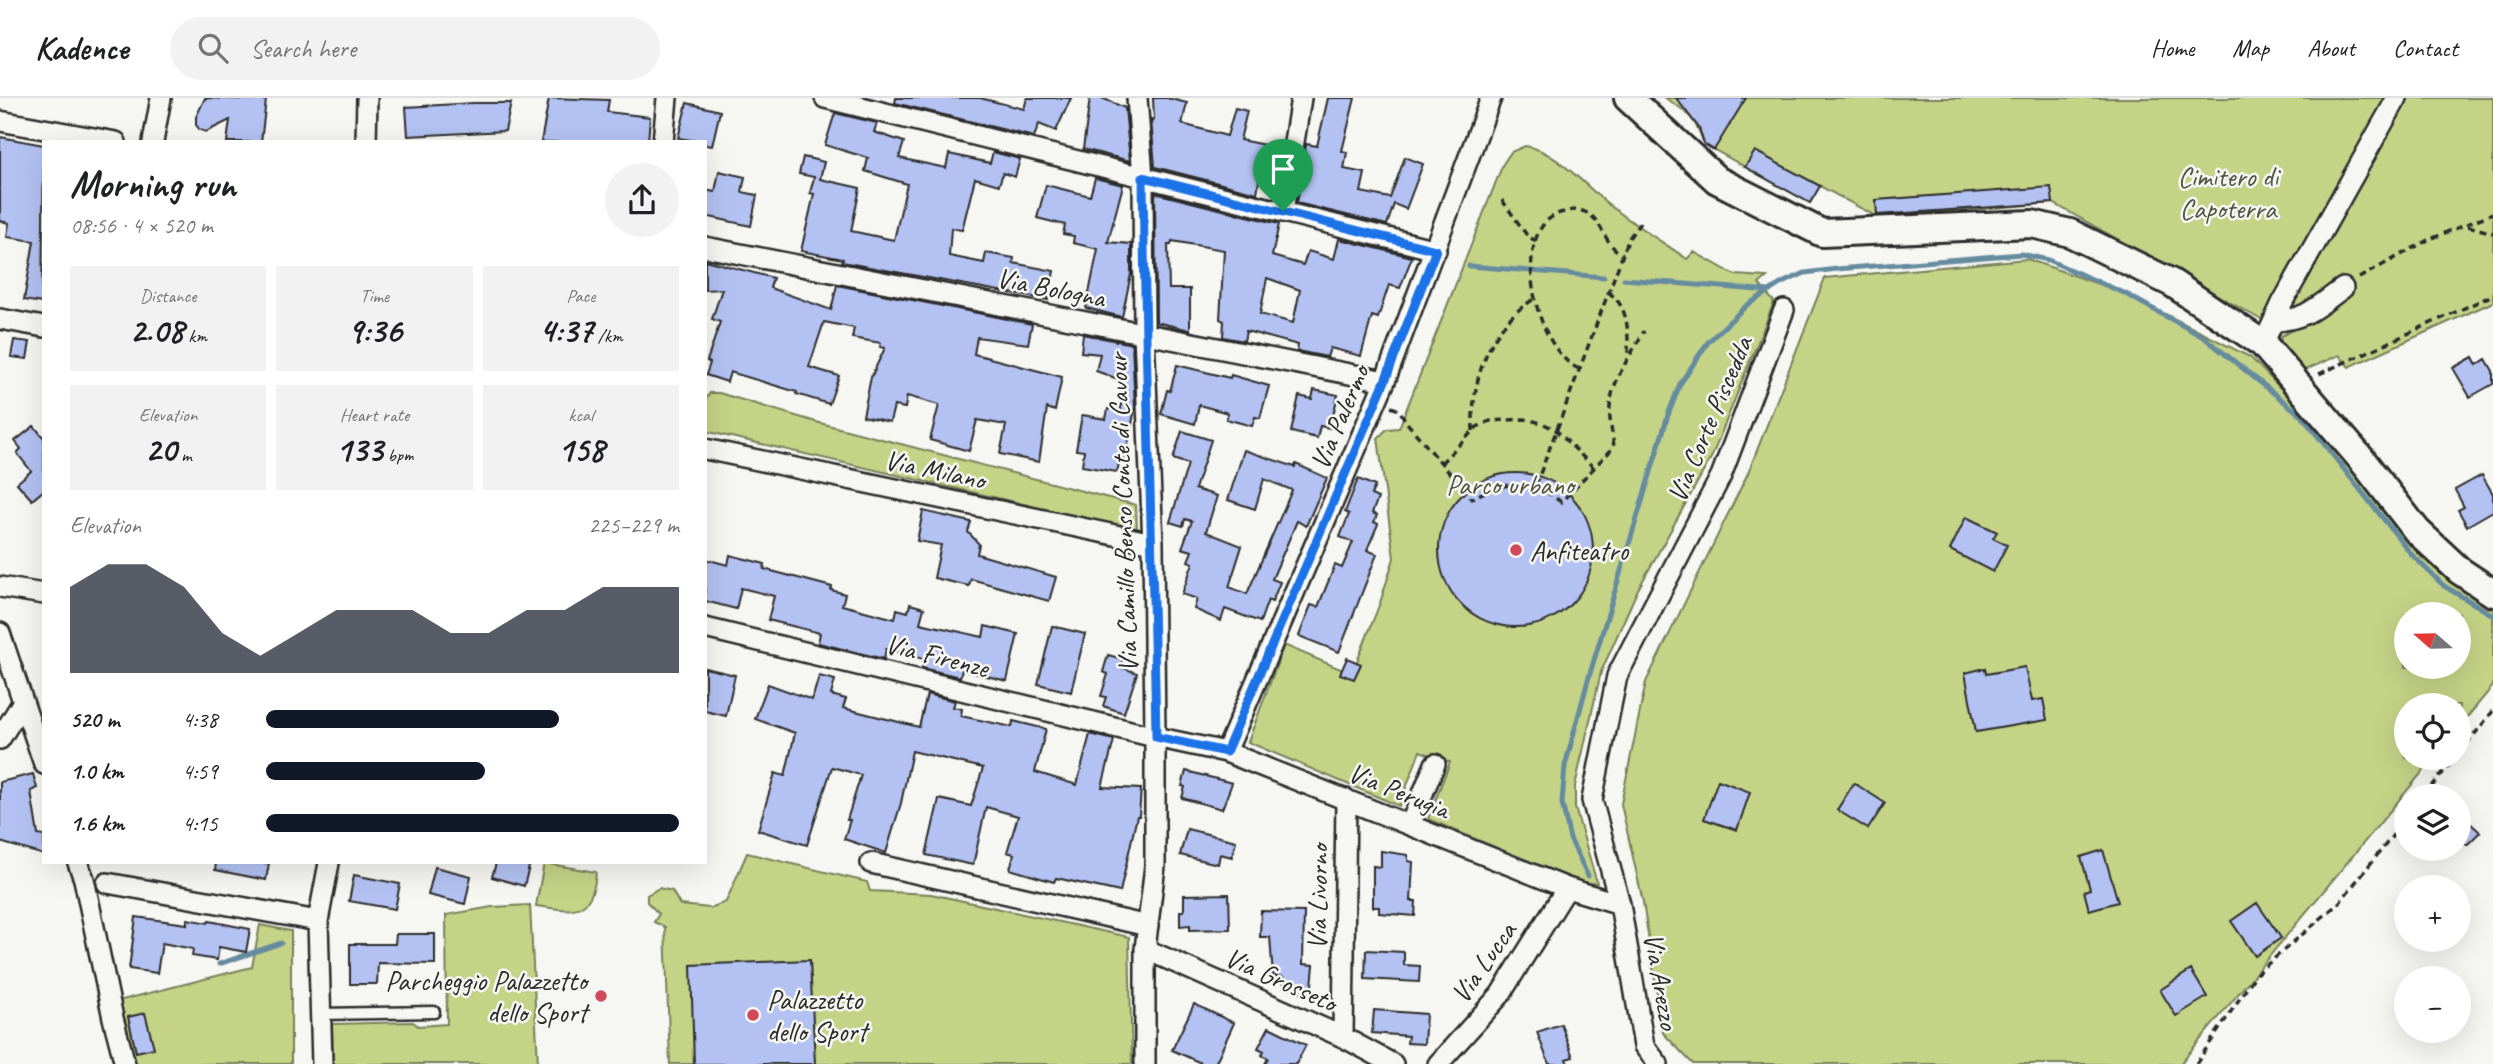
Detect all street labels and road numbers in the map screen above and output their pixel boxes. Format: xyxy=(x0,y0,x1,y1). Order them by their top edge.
street label: Via Bologna xyxy=(994,260,1110,315)
street label: Via Corte Piscedda xyxy=(1659,329,1761,507)
street label: Via Camillo Benso Conte di Cavour xyxy=(1099,350,1146,673)
street label: Via Palermo xyxy=(1302,357,1378,475)
street label: Via Milano xyxy=(881,442,991,498)
street label: Via Firenze xyxy=(882,626,994,686)
street label: Via Perugia xyxy=(1343,754,1457,827)
street label: Via Livorno xyxy=(1299,841,1336,950)
street label: Via Lucca xyxy=(1443,913,1525,1010)
street label: Via Arezzo xyxy=(1636,930,1688,1034)
street label: Via Grosseto xyxy=(1220,939,1345,1021)

